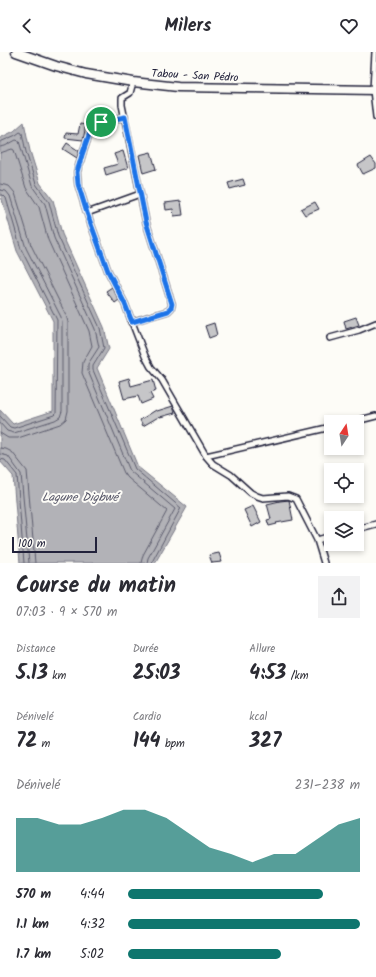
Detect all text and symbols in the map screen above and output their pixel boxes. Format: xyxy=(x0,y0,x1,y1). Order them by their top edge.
text: Milers xyxy=(165,12,211,41)
icon: back xyxy=(16,15,38,37)
icon: heart xyxy=(338,15,360,37)
street label: Tabou - San Pédro xyxy=(151,65,239,87)
pin xyxy=(84,105,118,139)
icon: arrive xyxy=(90,111,112,133)
north arrow xyxy=(324,415,364,455)
map controls xyxy=(324,415,364,551)
button: locate xyxy=(324,463,364,503)
water label: Lagune Digbwé xyxy=(42,488,121,507)
button: layers xyxy=(324,511,364,551)
scale bar xyxy=(12,535,97,554)
text: 100 m xyxy=(18,535,46,553)
text: Course du matin xyxy=(16,569,176,604)
button: share xyxy=(318,576,360,618)
text: 07:03 · 9 × 570 m xyxy=(16,602,117,623)
text: Distance xyxy=(16,640,56,658)
text: Durée xyxy=(133,640,158,658)
text: Allure xyxy=(249,640,275,658)
text: 5.13 xyxy=(16,658,48,690)
text: 25:03 xyxy=(133,658,181,690)
text: 4:53 xyxy=(249,658,286,690)
text: km xyxy=(48,667,66,685)
text: /km xyxy=(286,667,308,685)
text: Dénivelé xyxy=(16,708,54,726)
text: Cardio xyxy=(133,708,161,726)
text: kcal xyxy=(249,708,267,726)
text: 72 xyxy=(16,726,37,758)
text: 144 xyxy=(133,726,161,758)
text: 327 xyxy=(249,726,281,758)
text: m xyxy=(37,735,50,753)
text: bpm xyxy=(161,735,185,753)
text: Dénivelé xyxy=(16,775,60,796)
text: 231–238 m xyxy=(295,775,360,796)
text: 570 m xyxy=(16,884,51,905)
text: 4:44 xyxy=(80,884,105,905)
text: 1.1 km xyxy=(16,914,49,935)
text: 4:32 xyxy=(80,914,105,935)
text: 1.7 km xyxy=(16,944,51,965)
text: 5:02 xyxy=(80,944,104,965)

